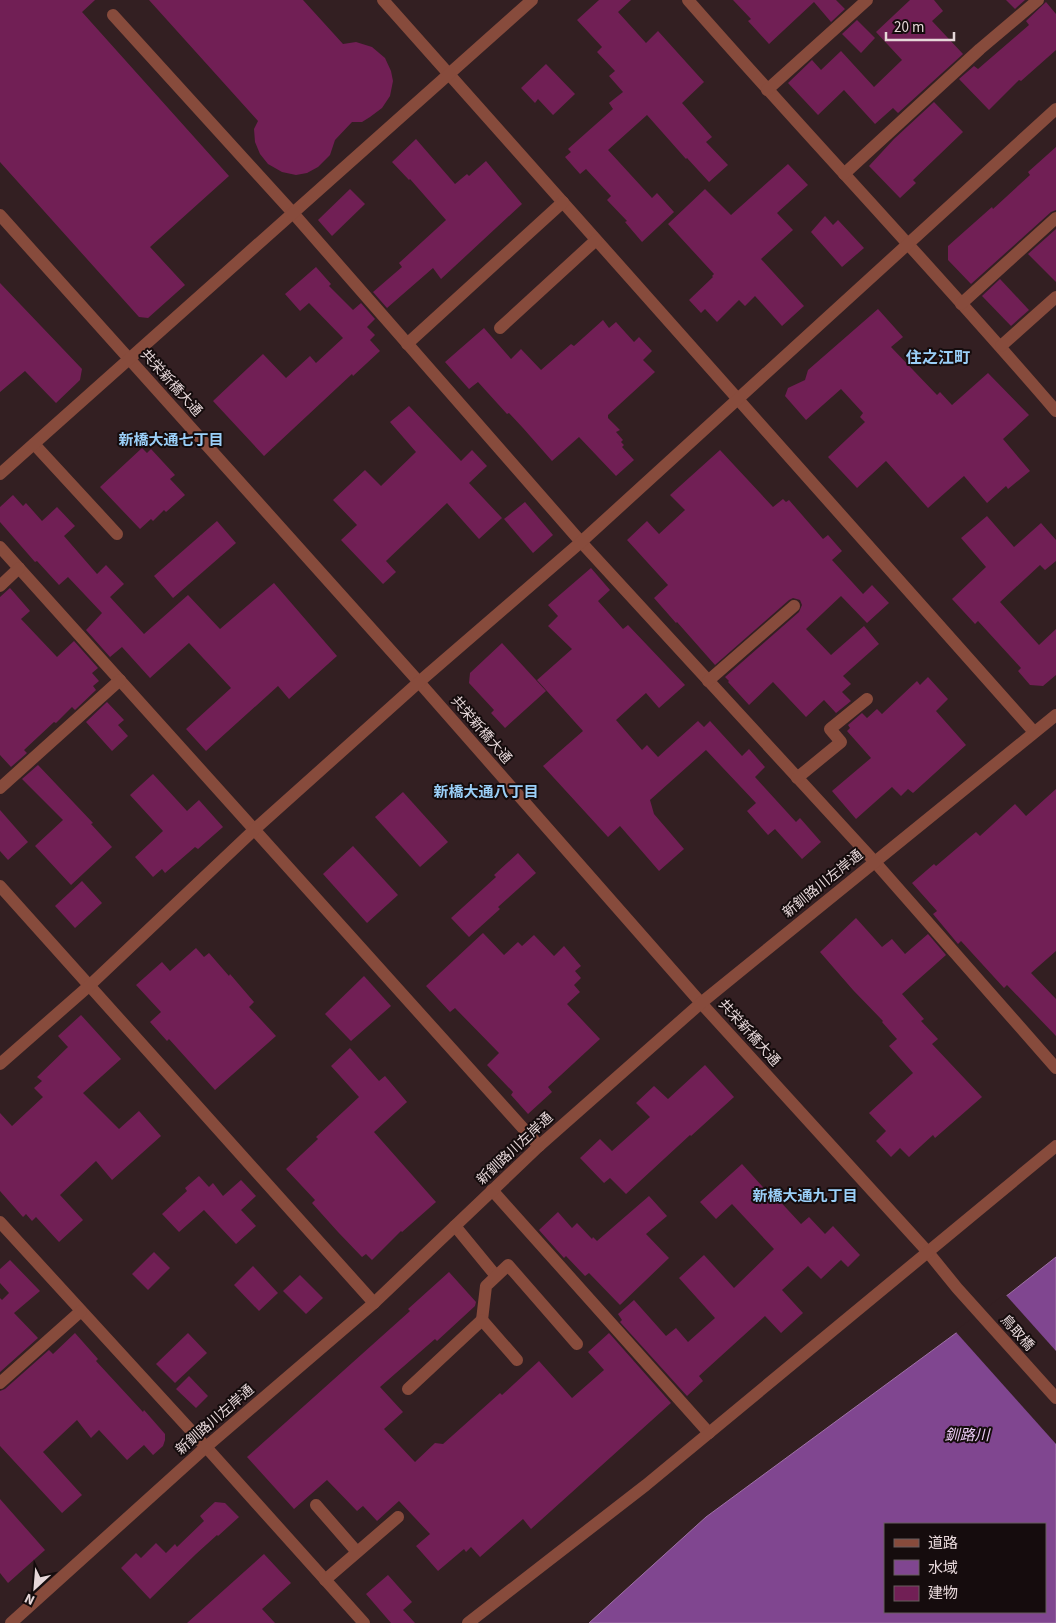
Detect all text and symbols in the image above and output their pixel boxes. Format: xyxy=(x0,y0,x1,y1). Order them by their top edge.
scale bar xyxy=(886,10,954,42)
text: 20 m xyxy=(894,17,924,38)
street label: 共栄新橋大通 xyxy=(135,345,207,421)
district label: 住之江町 xyxy=(905,347,970,369)
district label: 新橋大通七丁目 xyxy=(118,430,224,451)
street label: 共栄新橋大通 xyxy=(446,692,516,768)
district label: 新橋大通八丁目 xyxy=(433,782,539,803)
street label: 新釧路川左岸通 xyxy=(779,845,867,923)
street label: 共栄新橋大通 xyxy=(713,995,785,1071)
street label: 新釧路川左岸通 xyxy=(472,1108,558,1190)
district label: 新橋大通九丁目 xyxy=(752,1186,858,1207)
street label: 鳥取橋 xyxy=(996,1311,1038,1355)
street label: 新釧路川左岸通 xyxy=(171,1380,259,1460)
water label: 釧路川 xyxy=(944,1425,991,1446)
legend xyxy=(884,1523,1046,1613)
text: 道路 xyxy=(928,1533,958,1554)
text: 水域 xyxy=(928,1558,958,1579)
north arrow xyxy=(10,1563,60,1613)
text: 建物 xyxy=(928,1583,958,1604)
text: N xyxy=(21,1588,38,1610)

